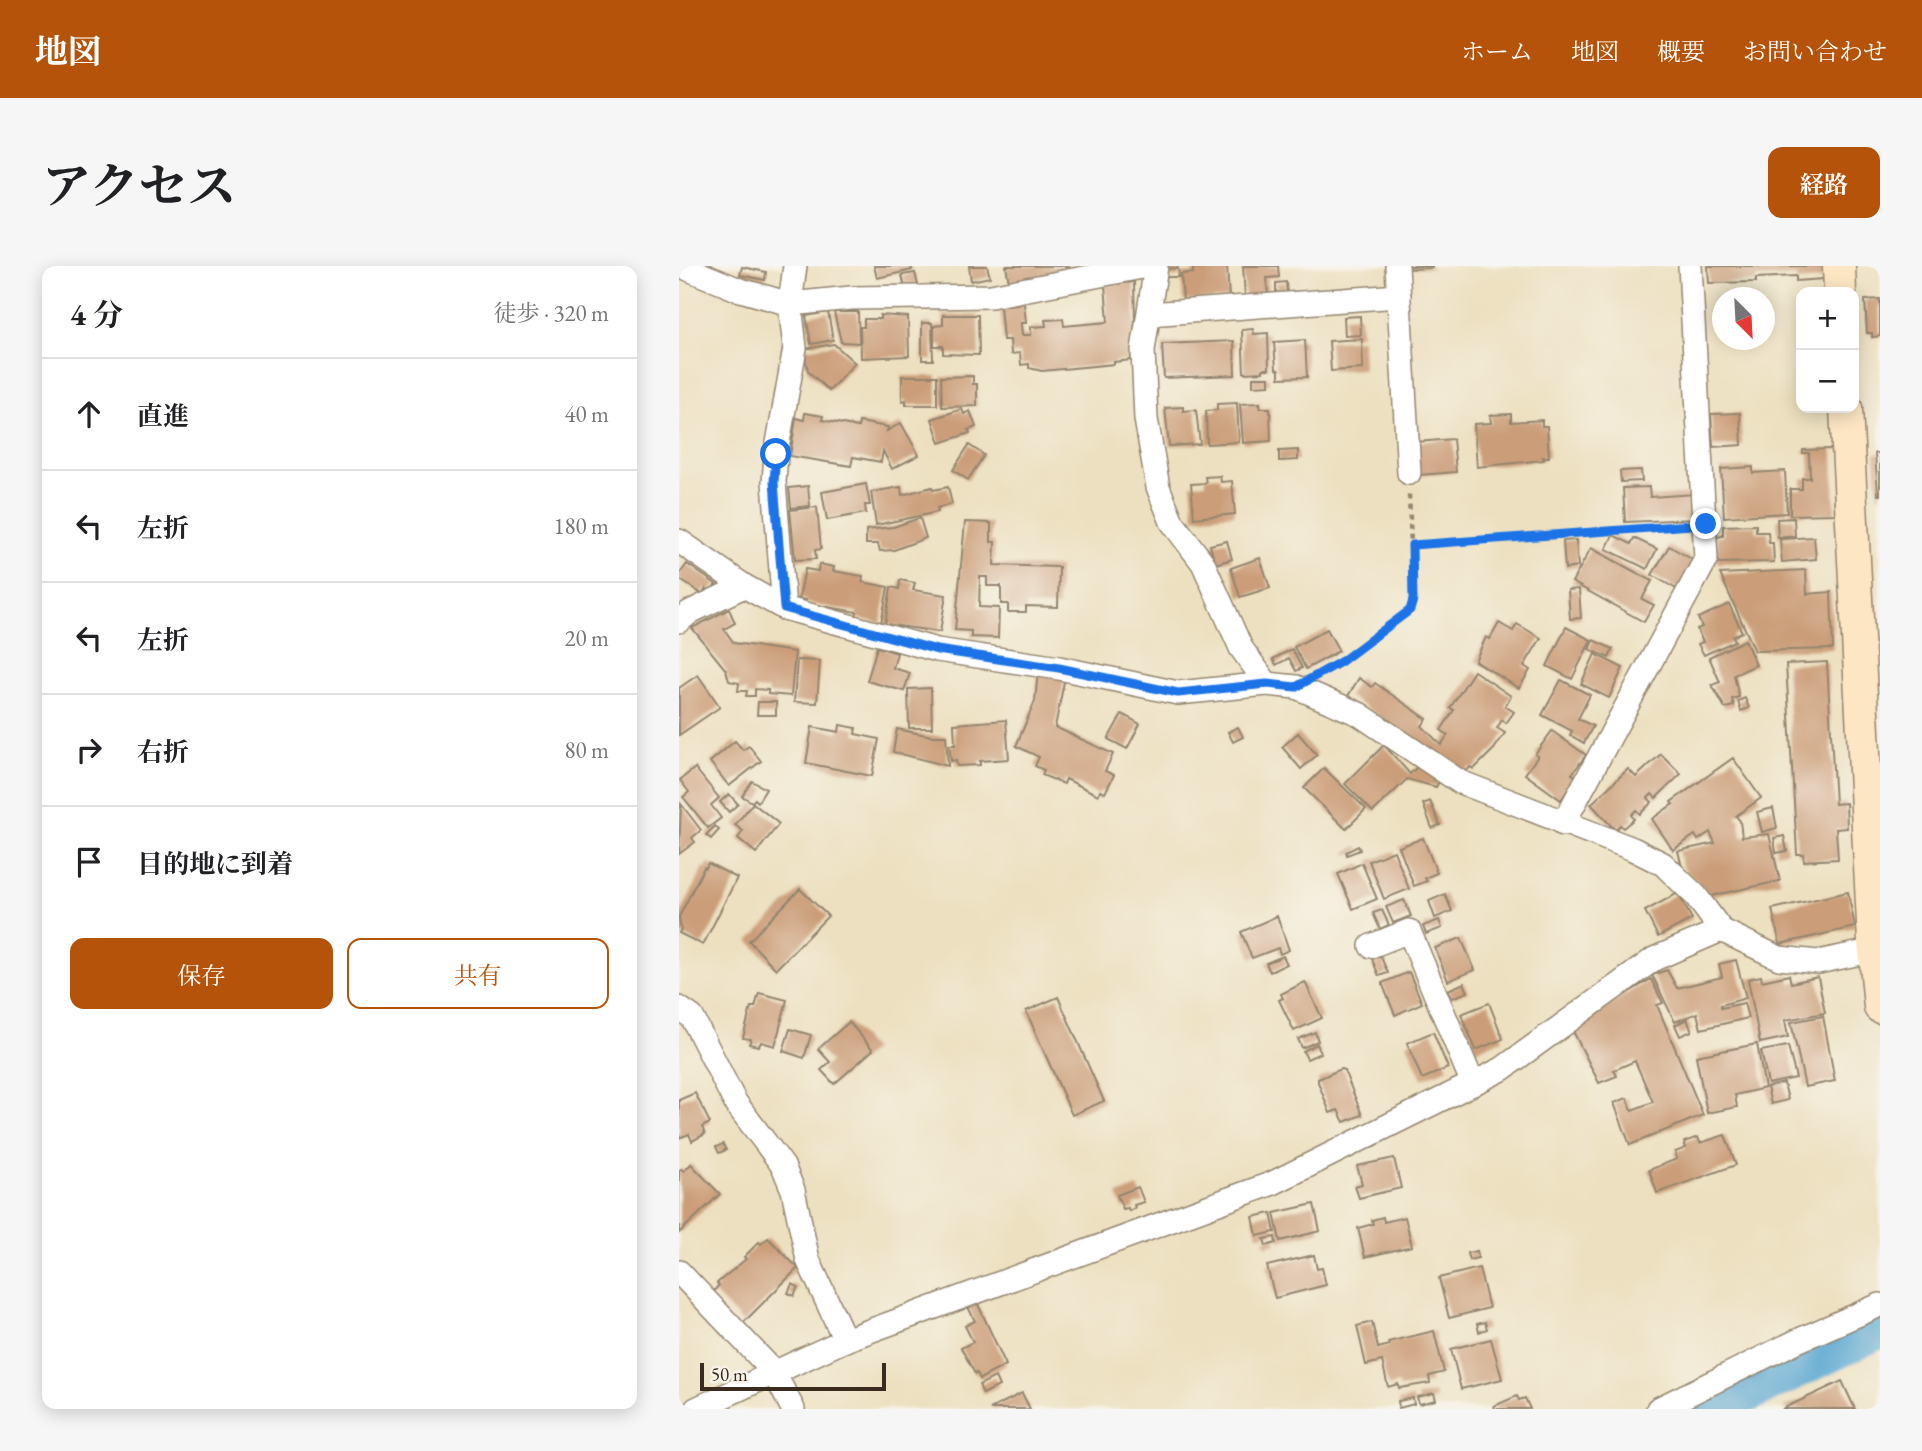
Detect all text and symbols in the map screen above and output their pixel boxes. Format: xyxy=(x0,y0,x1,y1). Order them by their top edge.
text: 地図 xyxy=(35,30,101,73)
text: ホーム xyxy=(1461,36,1533,67)
text: 地図 xyxy=(1571,36,1619,67)
text: 概要 xyxy=(1657,36,1705,67)
text: お問い合わせ xyxy=(1743,36,1887,67)
button: 経路 xyxy=(1768,147,1880,218)
text: アクセス xyxy=(42,154,237,218)
north arrow xyxy=(1712,287,1775,350)
map controls xyxy=(1796,287,1859,413)
button: + xyxy=(1796,287,1859,350)
text: 4 分 xyxy=(70,295,123,334)
text: 徒歩 · 320 m xyxy=(494,298,609,328)
button: − xyxy=(1796,350,1859,413)
icon: ahead xyxy=(70,395,108,433)
text: 直進 xyxy=(137,399,189,433)
text: 40 m xyxy=(564,399,609,429)
route start xyxy=(760,438,791,469)
icon: left xyxy=(70,507,108,545)
route end xyxy=(1690,508,1721,539)
text: 左折 xyxy=(137,511,189,545)
text: 180 m xyxy=(553,511,609,541)
icon: left xyxy=(70,619,108,657)
text: 左折 xyxy=(137,623,189,657)
text: 20 m xyxy=(564,623,609,653)
icon: right xyxy=(70,731,108,769)
text: 右折 xyxy=(137,735,189,769)
text: 80 m xyxy=(564,735,609,765)
icon: arrive xyxy=(70,843,108,881)
text: 目的地に到着 xyxy=(137,847,293,881)
button: 保存 xyxy=(70,938,333,1009)
button: 共有 xyxy=(347,938,609,1009)
scale bar xyxy=(700,1360,885,1392)
text: 50 m xyxy=(711,1362,748,1387)

